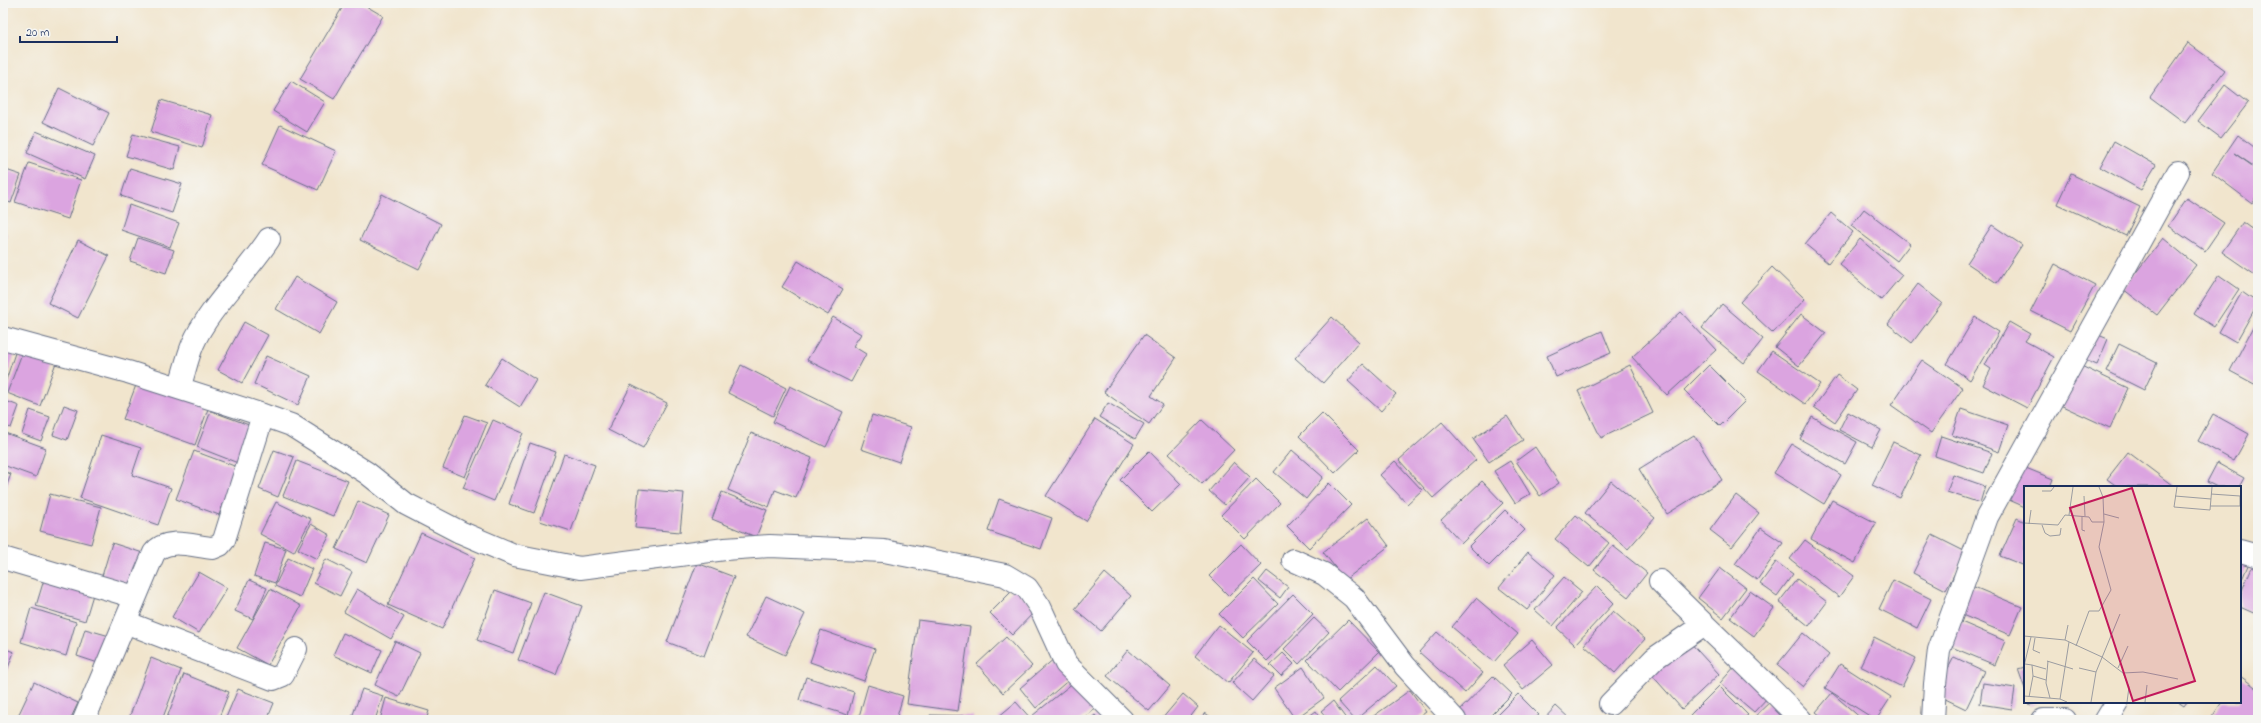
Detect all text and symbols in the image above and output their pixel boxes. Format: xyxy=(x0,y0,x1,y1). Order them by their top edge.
scale bar xyxy=(20,18,117,44)
text: 20 m xyxy=(26,24,49,42)
inset map xyxy=(2024,486,2241,703)

